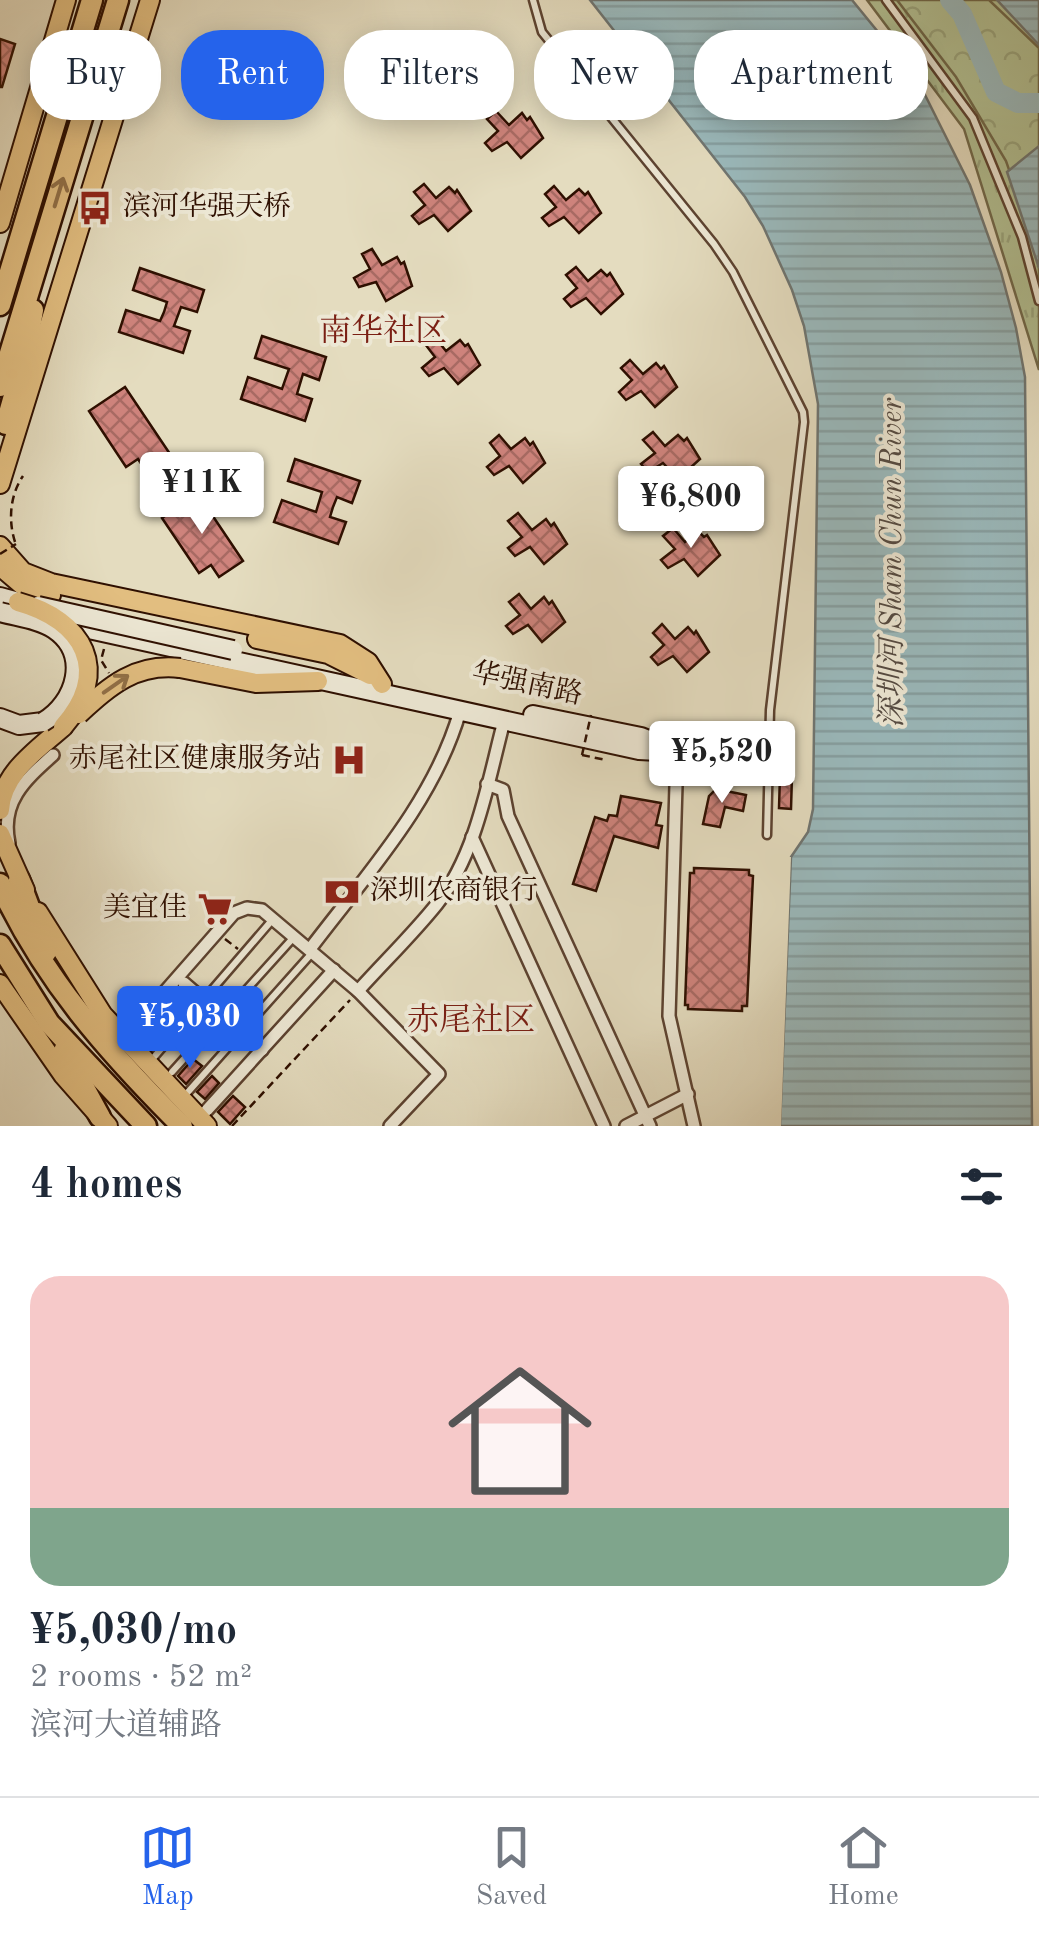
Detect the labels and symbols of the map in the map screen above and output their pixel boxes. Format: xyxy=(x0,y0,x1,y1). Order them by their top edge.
one-way arrow xyxy=(51,177,69,208)
bus stop icon: 滨河华强天桥 xyxy=(76,189,114,227)
place label: 滨河华强天桥 xyxy=(123,191,291,222)
district label: 南华社区 xyxy=(319,314,447,349)
water label: 深圳河 Sham Chun River xyxy=(876,397,908,728)
pin: ¥11K xyxy=(143,452,261,537)
pin: ¥6,800 xyxy=(610,466,772,551)
street label: 华强南路 xyxy=(469,657,585,710)
one-way arrow xyxy=(101,673,129,694)
pin: ¥5,520 xyxy=(641,721,803,806)
hospital icon: 赤尾社区健康服务站 xyxy=(330,741,368,779)
place label: 赤尾社区健康服务站 xyxy=(69,743,321,774)
bank icon: 深圳农商银行 xyxy=(323,873,361,911)
place label: 深圳农商银行 xyxy=(370,875,538,906)
supermarket icon: 美宜佳 xyxy=(196,890,234,928)
place label: 美宜佳 xyxy=(103,892,187,923)
pin: ¥5,030 xyxy=(109,986,271,1071)
district label: 赤尾社区 xyxy=(407,1003,535,1038)

